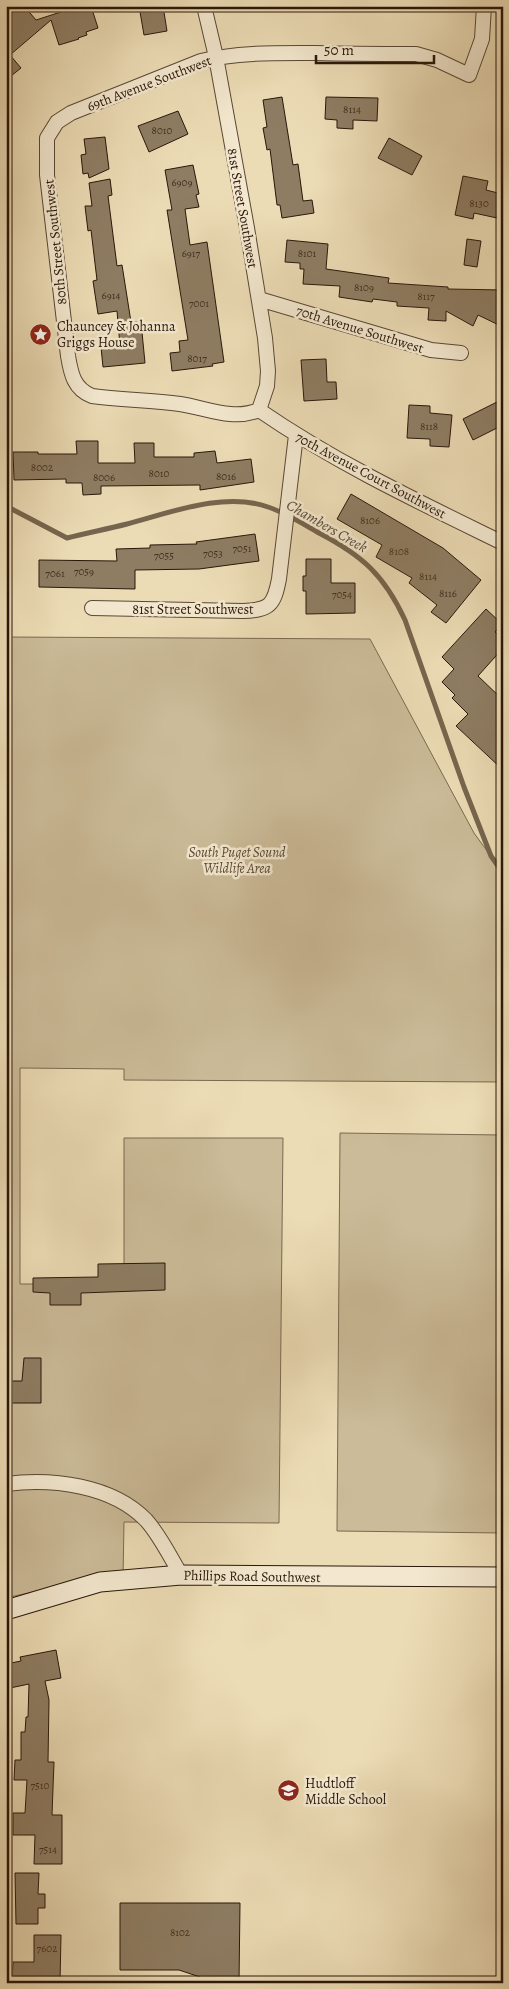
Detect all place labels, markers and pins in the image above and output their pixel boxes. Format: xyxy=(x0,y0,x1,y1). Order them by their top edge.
place label: Chauncey & Johanna Griggs House xyxy=(57,317,176,352)
place icon: Chauncey & Johanna Griggs House xyxy=(29,322,53,346)
place label: Hudtloff Middle School xyxy=(305,1774,387,1809)
school or university icon: Hudtloff Middle School xyxy=(277,1779,301,1803)

